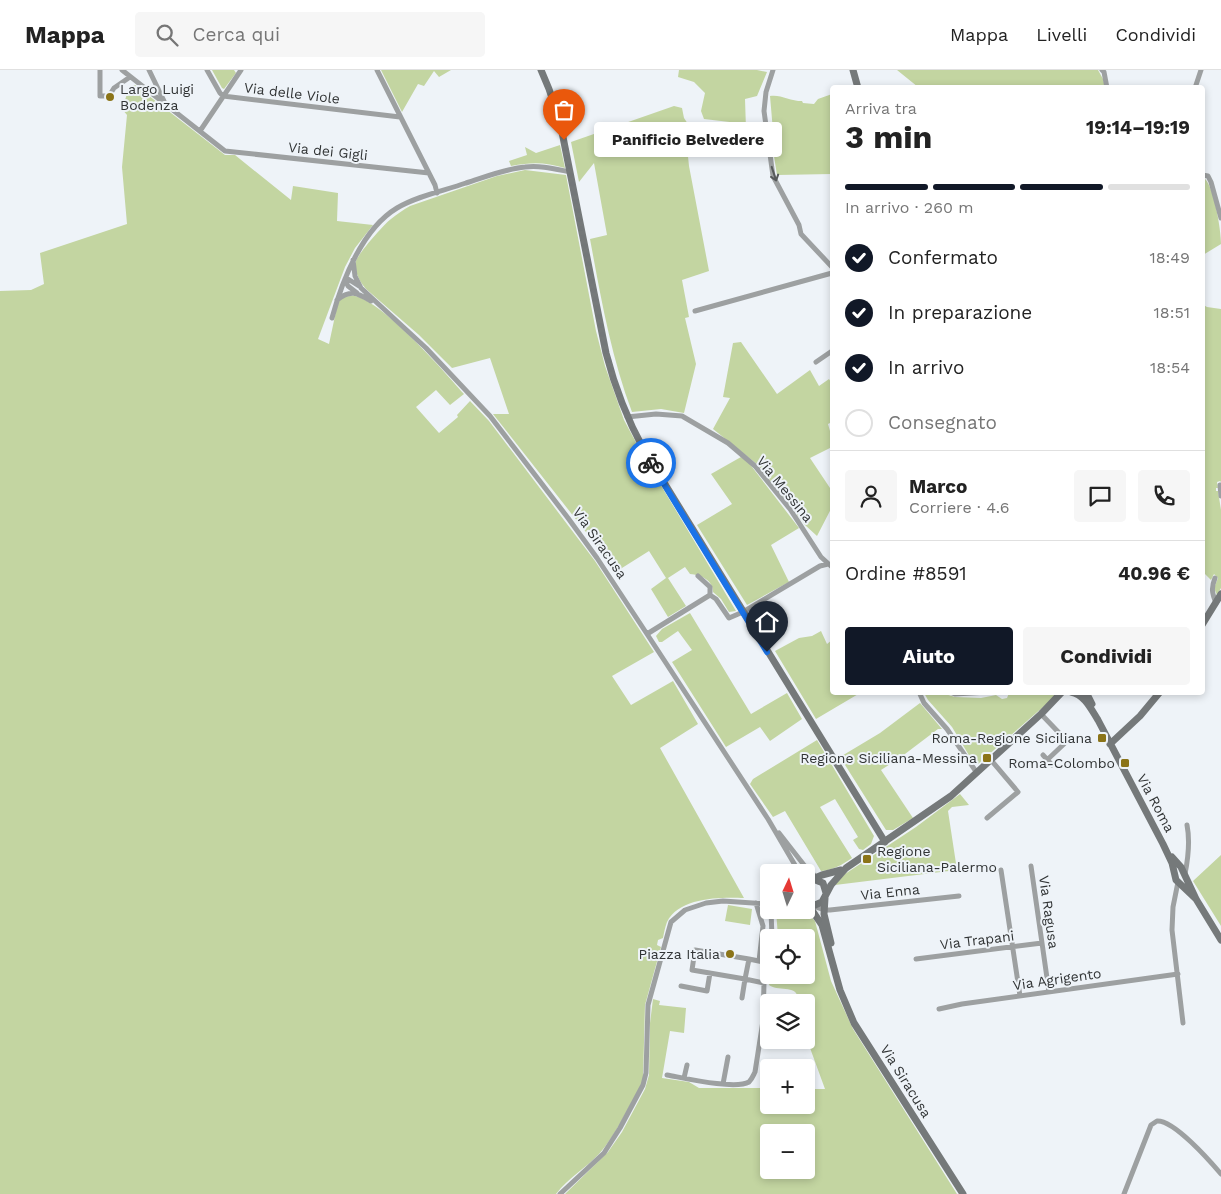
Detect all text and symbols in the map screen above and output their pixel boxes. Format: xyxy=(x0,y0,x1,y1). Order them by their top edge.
search box xyxy=(135,12,485,57)
text: Mappa xyxy=(25,21,105,49)
icon: search xyxy=(153,21,181,49)
text: Cerca qui xyxy=(193,23,280,46)
text: Mappa xyxy=(950,24,1008,45)
text: Livelli xyxy=(1036,24,1087,45)
text: Condividi xyxy=(1115,24,1196,45)
street label: Via delle Viole xyxy=(243,79,341,107)
place label: Largo Luigi Bodenza xyxy=(120,81,194,113)
pin xyxy=(543,89,585,140)
marker: Largo Luigi Bodenza xyxy=(104,91,116,103)
icon: bag xyxy=(550,96,578,124)
text: Arriva tra xyxy=(845,99,917,118)
text: 19:14–19:19 xyxy=(1086,116,1190,139)
text: 3 min xyxy=(845,118,932,156)
callout: Panificio Belvedere xyxy=(594,122,782,158)
text: Panificio Belvedere xyxy=(612,130,764,149)
street label: Via dei Gigli xyxy=(287,139,369,163)
one-way arrow xyxy=(769,166,779,182)
text: In arrivo · 260 m xyxy=(845,198,974,217)
icon: check xyxy=(845,244,873,272)
text: Confermato xyxy=(888,246,998,269)
text: 18:49 xyxy=(1150,248,1190,267)
icon: check xyxy=(845,299,873,327)
text: In preparazione xyxy=(888,301,1032,324)
text: 18:51 xyxy=(1154,303,1190,322)
icon: check xyxy=(845,354,873,382)
text: In arrivo xyxy=(888,356,964,379)
text: 18:54 xyxy=(1150,358,1190,377)
text: Consegnato xyxy=(888,411,997,434)
courier xyxy=(626,438,676,488)
icon: bike xyxy=(637,449,665,477)
street label: Via Messina xyxy=(754,453,816,525)
button: person xyxy=(845,470,897,522)
button: chat xyxy=(1074,470,1126,522)
button: phone xyxy=(1138,470,1190,522)
text: Marco xyxy=(909,475,967,498)
text: Corriere · 4.6 xyxy=(909,498,1010,517)
street label: Via Siracusa xyxy=(570,504,630,582)
text: Ordine #8591 xyxy=(845,562,967,585)
text: 40.96 € xyxy=(1118,562,1190,585)
pin xyxy=(746,601,788,652)
icon: home xyxy=(753,608,781,636)
button: Aiuto xyxy=(845,627,1013,685)
button: Condividi xyxy=(1023,627,1190,685)
place label: Roma-Regione Siciliana xyxy=(931,730,1092,746)
marker: Roma-Regione Siciliana xyxy=(1096,732,1108,744)
place label: Regione Siciliana-Messina xyxy=(800,750,977,766)
marker: Regione Siciliana-Messina xyxy=(981,752,993,764)
place label: Roma-Colombo xyxy=(1008,755,1115,771)
marker: Roma-Colombo xyxy=(1119,757,1131,769)
street label: Via Roma xyxy=(1134,771,1178,835)
place label: Regione Siciliana-Palermo xyxy=(877,843,997,875)
marker: Regione Siciliana-Palermo xyxy=(861,853,873,865)
north arrow xyxy=(760,864,815,919)
map controls xyxy=(760,864,815,1179)
street label: Via Ragusa xyxy=(1036,874,1062,950)
street label: Via Enna xyxy=(860,881,920,903)
street label: Via Trapani xyxy=(939,928,1015,952)
button: locate xyxy=(760,929,815,984)
place label: Piazza Italia xyxy=(639,946,720,962)
marker: Piazza Italia xyxy=(724,948,736,960)
street label: Via Agrigento xyxy=(1012,965,1102,993)
button: layers xyxy=(760,994,815,1049)
street label: Via Siracusa xyxy=(877,1042,935,1121)
button: + xyxy=(760,1059,815,1114)
button: − xyxy=(760,1124,815,1179)

